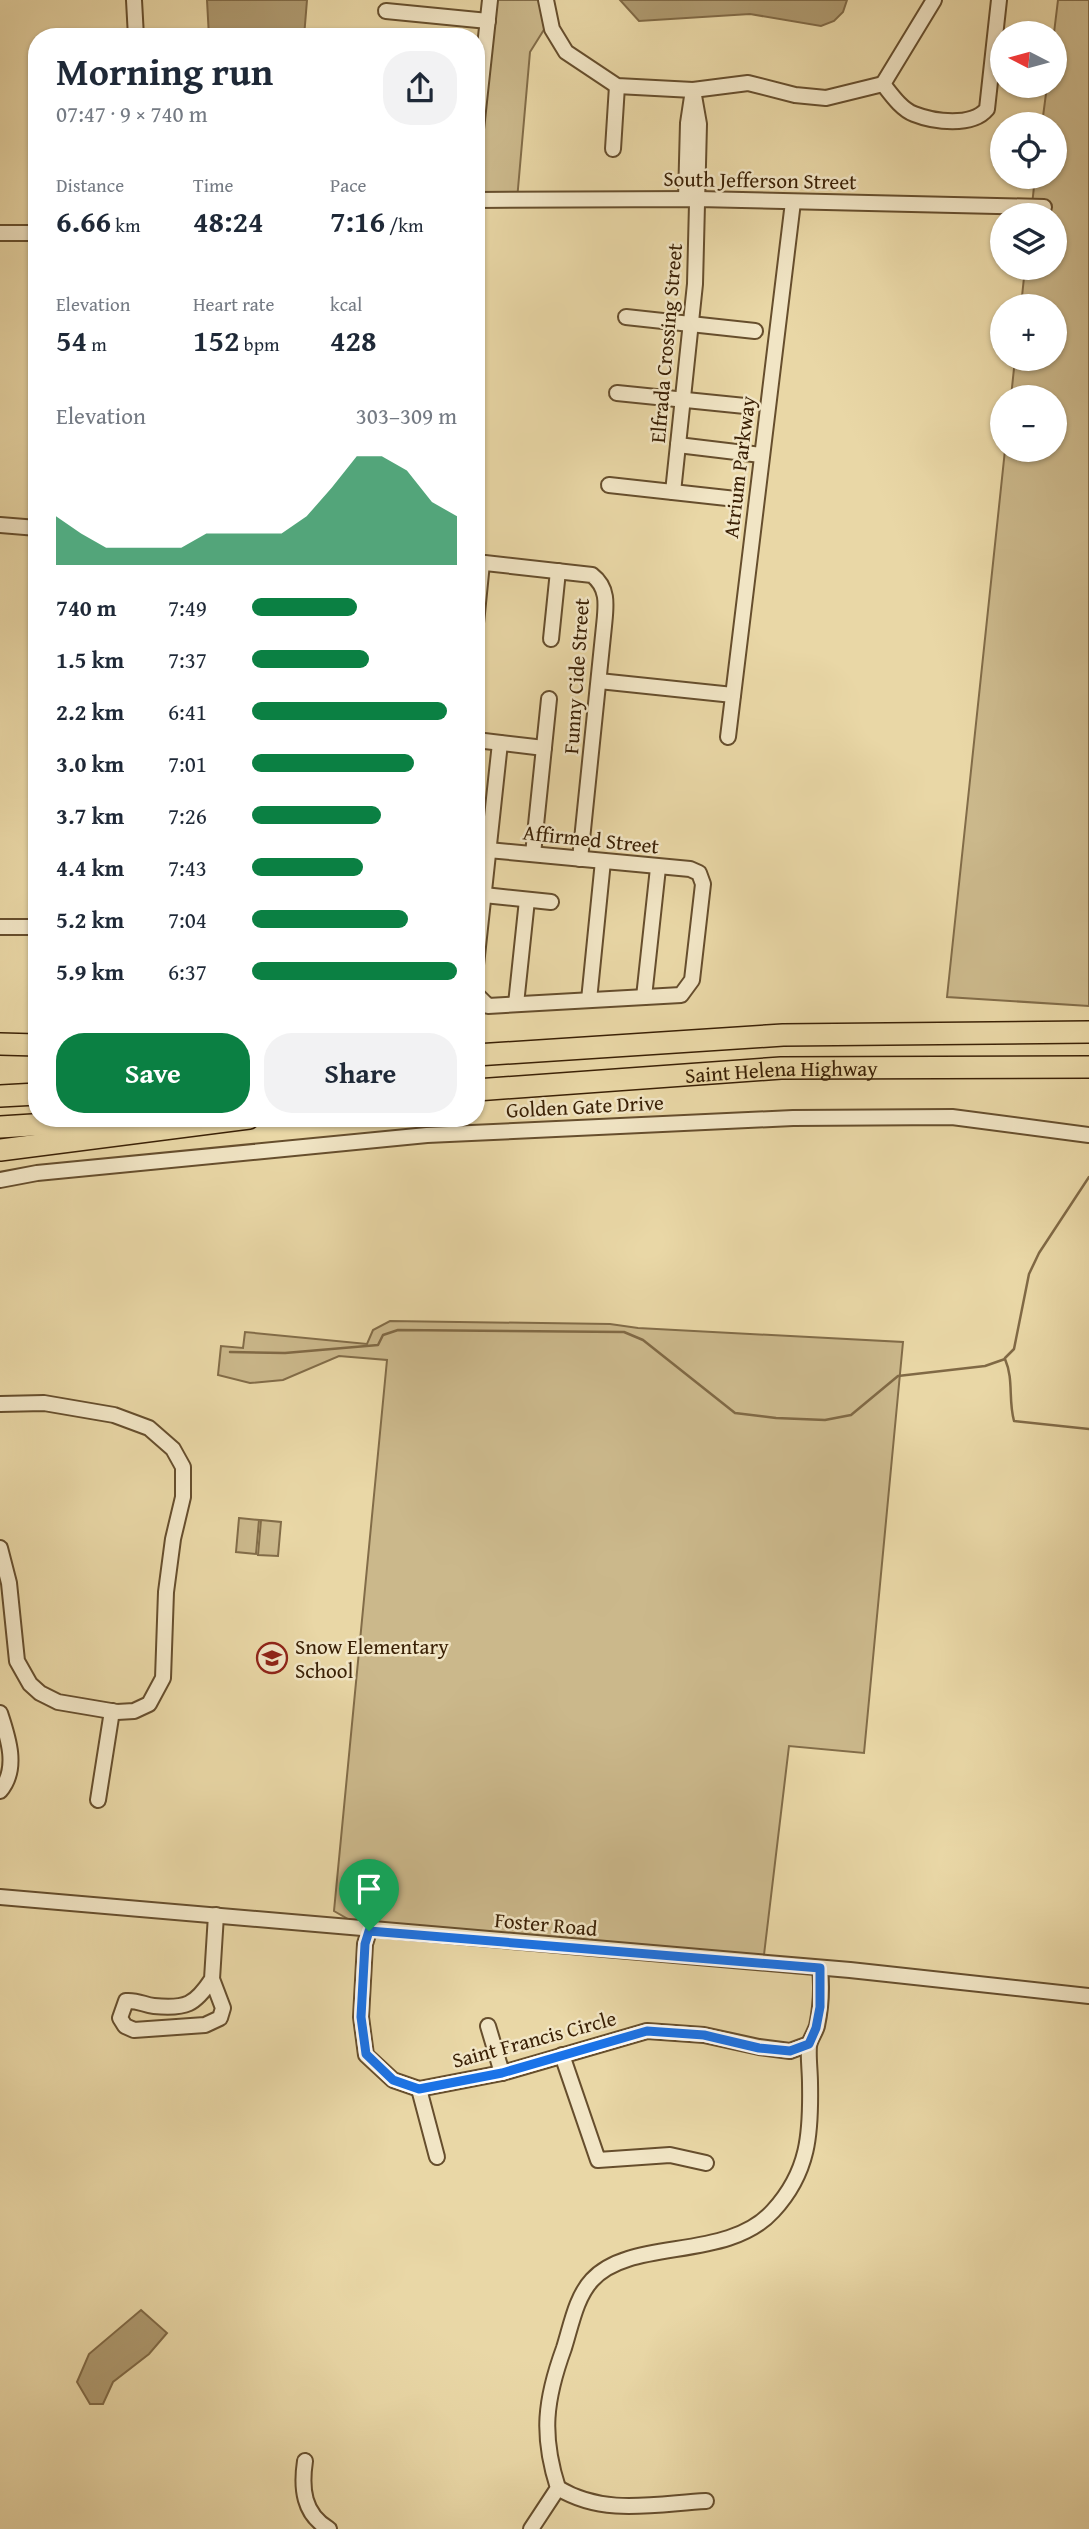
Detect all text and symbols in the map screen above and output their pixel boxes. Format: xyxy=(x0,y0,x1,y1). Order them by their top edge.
north arrow xyxy=(990,21,1068,98)
map controls xyxy=(990,21,1067,462)
text: Morning run xyxy=(56,43,273,99)
button: share xyxy=(383,51,457,125)
text: 07:47 · 9 × 740 m xyxy=(56,97,208,130)
button: locate xyxy=(990,112,1067,189)
street label: South Jefferson Street xyxy=(663,163,857,197)
text: Distance xyxy=(56,171,124,199)
text: Time xyxy=(193,171,233,199)
text: Pace xyxy=(330,171,367,199)
text: 6.66 xyxy=(56,199,111,243)
text: 48:24 xyxy=(193,199,264,243)
text: 7:16 xyxy=(330,199,385,243)
button: layers xyxy=(990,203,1067,280)
text: km xyxy=(111,211,140,239)
text: /km xyxy=(385,211,423,239)
street label: Elfrada Crossing Street xyxy=(642,241,690,444)
text: Elevation xyxy=(56,290,130,318)
text: Heart rate xyxy=(193,290,274,318)
text: kcal xyxy=(330,290,362,318)
button: + xyxy=(990,294,1067,371)
text: 54 xyxy=(56,318,87,362)
text: 152 xyxy=(193,318,240,362)
text: 428 xyxy=(330,318,377,362)
text: m xyxy=(87,330,107,358)
text: bpm xyxy=(240,330,279,358)
button: − xyxy=(990,385,1067,462)
street label: Atrium Parkway xyxy=(715,393,763,540)
text: Elevation xyxy=(56,399,146,432)
text: 303–309 m xyxy=(356,399,457,432)
text: 740 m xyxy=(56,591,117,624)
text: 7:49 xyxy=(168,591,207,624)
street label: Funny Cide Street xyxy=(555,596,597,755)
text: 1.5 km xyxy=(56,643,124,676)
text: 7:37 xyxy=(168,643,207,676)
text: 2.2 km xyxy=(56,695,124,728)
text: 6:41 xyxy=(168,695,207,728)
text: 3.0 km xyxy=(56,747,124,780)
text: 7:01 xyxy=(168,747,207,780)
text: 3.7 km xyxy=(56,799,124,832)
text: 7:26 xyxy=(168,799,207,832)
street label: Affirmed Street xyxy=(521,816,661,862)
text: 4.4 km xyxy=(56,851,124,884)
text: 7:43 xyxy=(168,851,207,884)
text: 5.2 km xyxy=(56,903,124,936)
text: 7:04 xyxy=(168,903,207,936)
text: 5.9 km xyxy=(56,955,124,988)
text: 6:37 xyxy=(168,955,207,988)
button: Save xyxy=(56,1033,250,1113)
button: Share xyxy=(264,1033,457,1113)
street label: Saint Helena Highway xyxy=(684,1052,878,1090)
street label: Golden Gate Drive xyxy=(505,1086,665,1126)
place label: Snow Elementary School xyxy=(295,1631,449,1686)
school or university icon: Snow Elementary School xyxy=(255,1641,289,1675)
pin xyxy=(339,1859,399,1931)
icon: arrive xyxy=(350,1870,388,1908)
street label: Foster Road xyxy=(493,1904,599,1944)
street label: Saint Francis Circle xyxy=(448,2002,620,2076)

